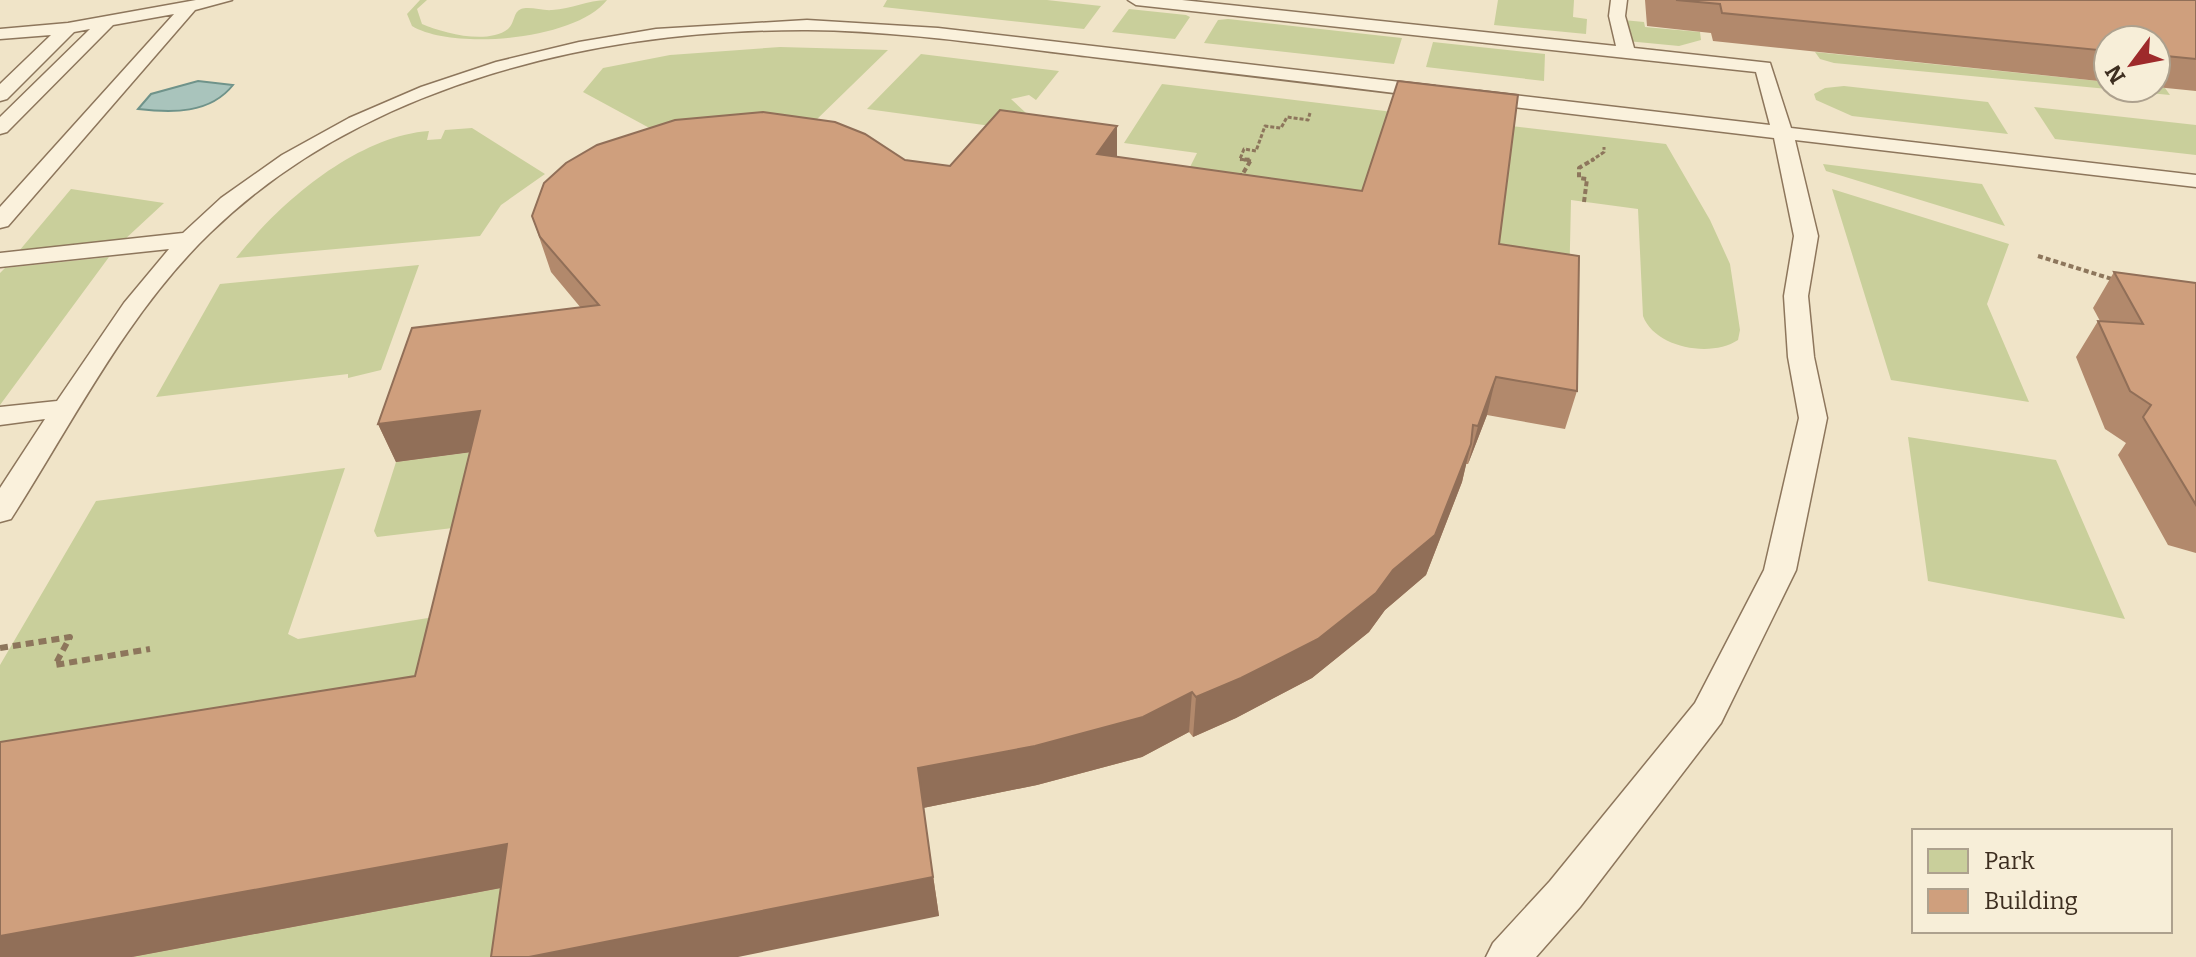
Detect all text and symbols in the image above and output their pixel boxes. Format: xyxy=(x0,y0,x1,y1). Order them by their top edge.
north arrow xyxy=(2092,24,2172,104)
text: N xyxy=(2100,60,2131,89)
legend xyxy=(1912,829,2172,933)
text: Park xyxy=(1984,847,2035,875)
text: Building xyxy=(1984,887,2078,915)

